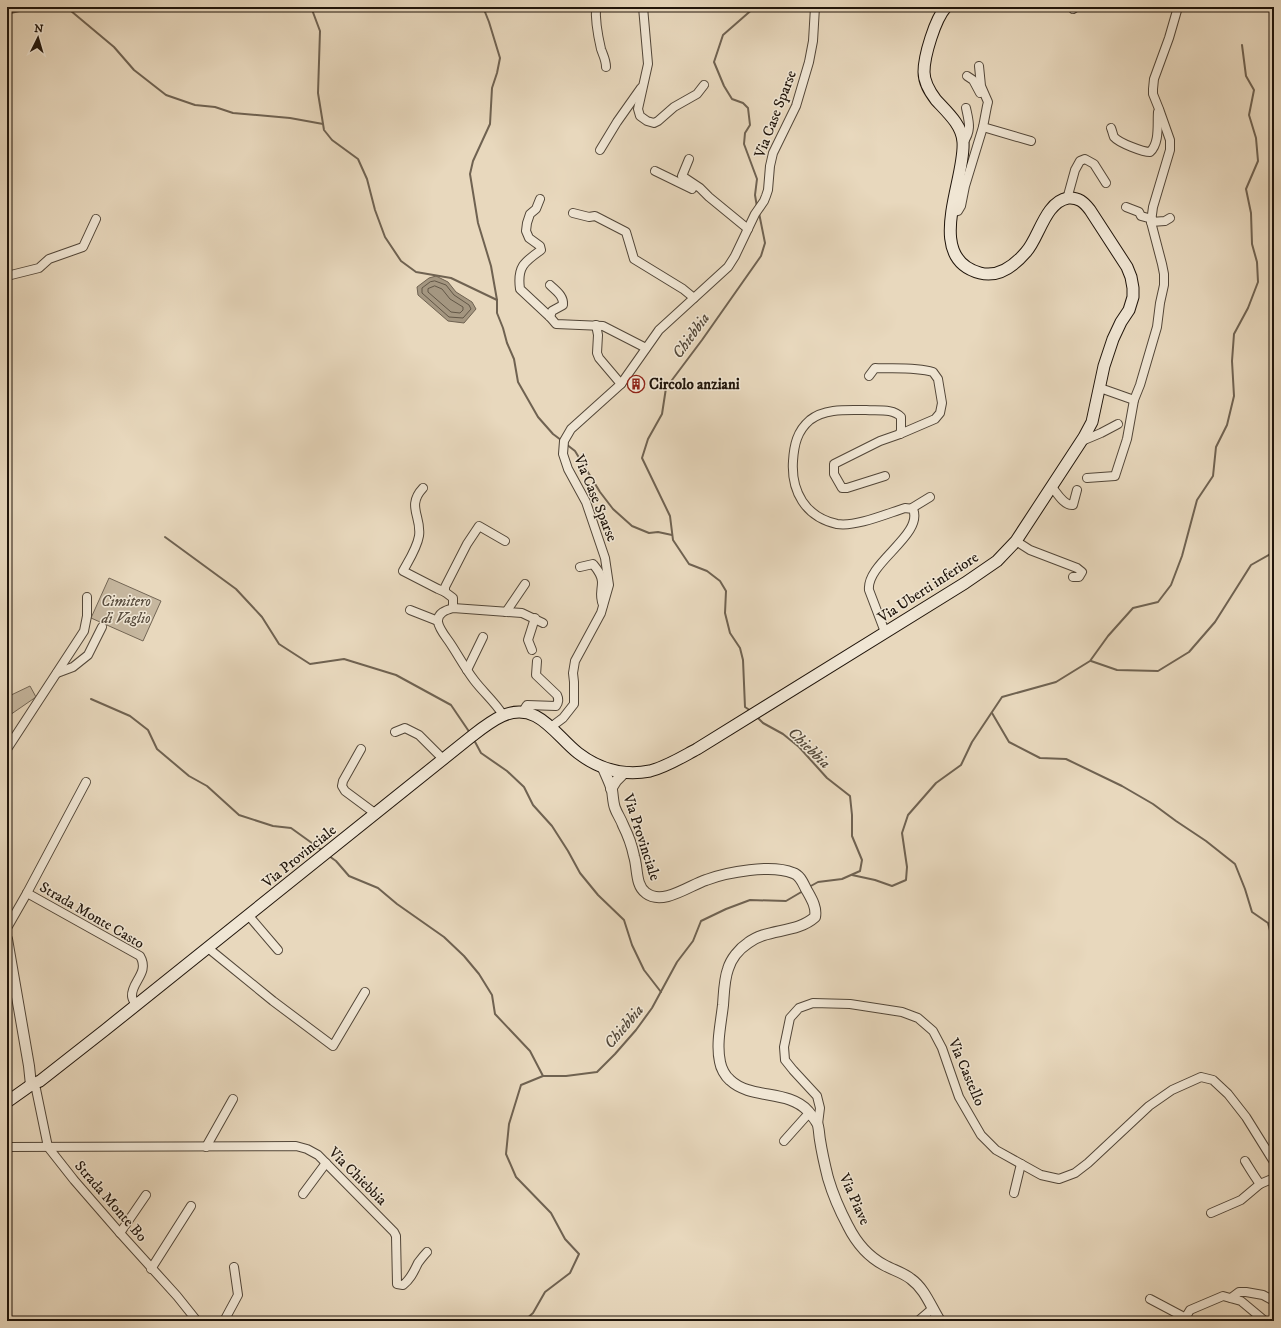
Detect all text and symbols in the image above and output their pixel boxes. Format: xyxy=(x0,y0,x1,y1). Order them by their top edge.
north arrow xyxy=(18,18,58,58)
text: N xyxy=(34,22,44,36)
street label: Via Case Sparse xyxy=(750,68,801,162)
water label: Chiebbia xyxy=(668,309,714,362)
building icon: Circolo anziani xyxy=(626,374,646,394)
place label: Circolo anziani xyxy=(649,375,740,394)
street label: Via Case Sparse xyxy=(569,451,622,544)
street label: Via Uberti inferiore xyxy=(873,548,982,628)
park label: Cimitero di Vaglio xyxy=(100,592,151,628)
water label: Chiebbia xyxy=(784,723,835,773)
street label: Via Provinciale xyxy=(618,790,664,883)
street label: Via Provinciale xyxy=(258,821,340,893)
street label: Strada Monte Casto xyxy=(36,878,148,953)
water label: Chiebbia xyxy=(600,1000,648,1053)
street label: Via Castello xyxy=(943,1035,989,1109)
street label: Via Chiebbia xyxy=(324,1142,391,1210)
street label: Strada Monte Bo xyxy=(70,1157,151,1246)
street label: Via Piave xyxy=(834,1170,874,1228)

